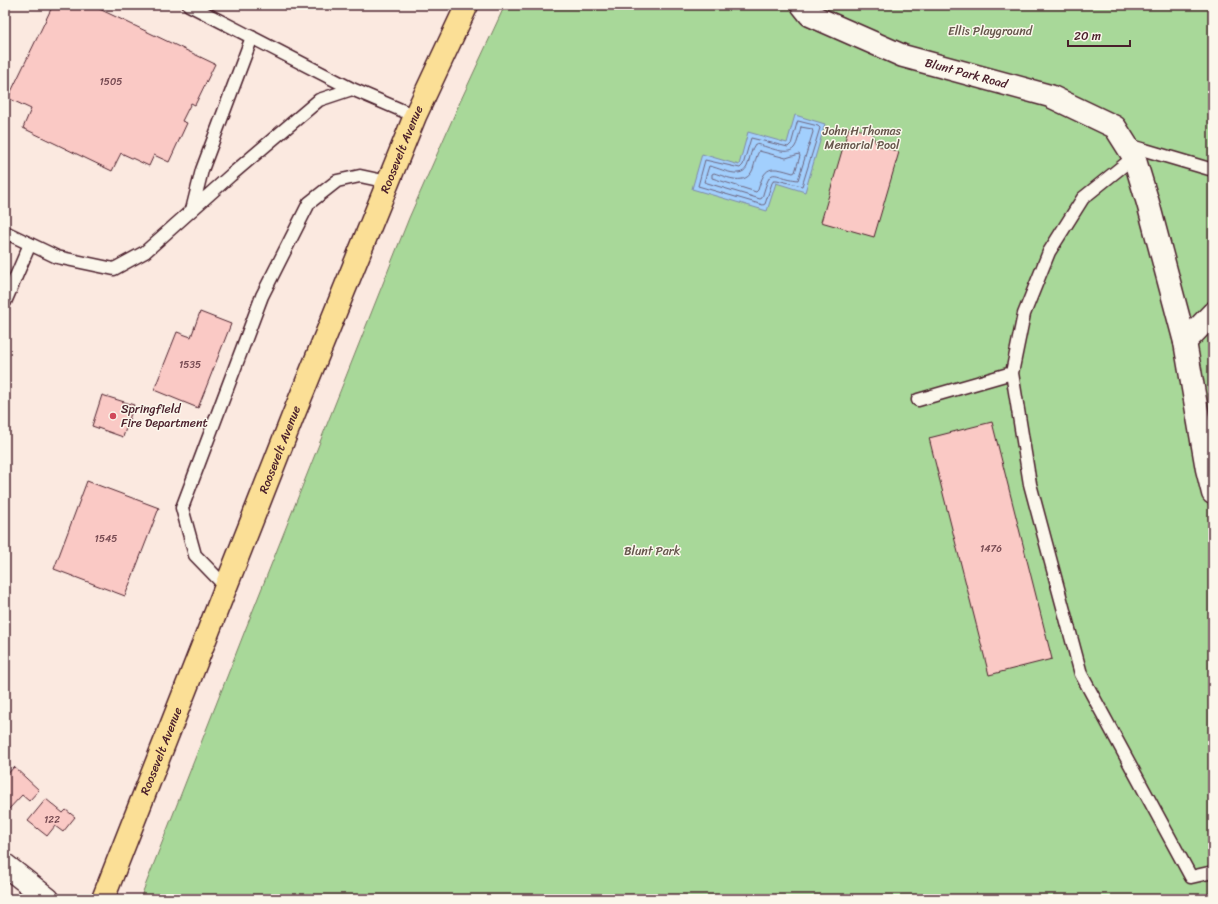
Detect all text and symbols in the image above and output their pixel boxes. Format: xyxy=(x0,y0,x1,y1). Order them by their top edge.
park label: Ellis Playground xyxy=(948,20,1033,42)
scale bar xyxy=(1068,22,1130,48)
text: 20 m xyxy=(1074,25,1101,47)
street label: Blunt Park Road xyxy=(922,51,1011,95)
house number: 1505 xyxy=(100,73,122,91)
street label: Roosevelt Avenue xyxy=(374,102,430,197)
park label: John H Thomas Memorial Pool xyxy=(822,120,902,156)
house number: 1535 xyxy=(179,356,201,374)
place label: Springfield Fire Department xyxy=(121,398,208,434)
street label: Roosevelt Avenue xyxy=(253,402,307,497)
marker: Springfield Fire Department xyxy=(108,411,118,421)
house number: 1545 xyxy=(95,530,117,548)
park label: Blunt Park xyxy=(624,540,681,562)
house number: 1476 xyxy=(980,540,1002,558)
street label: Roosevelt Avenue xyxy=(134,704,188,798)
house number: 122 xyxy=(44,811,60,829)

